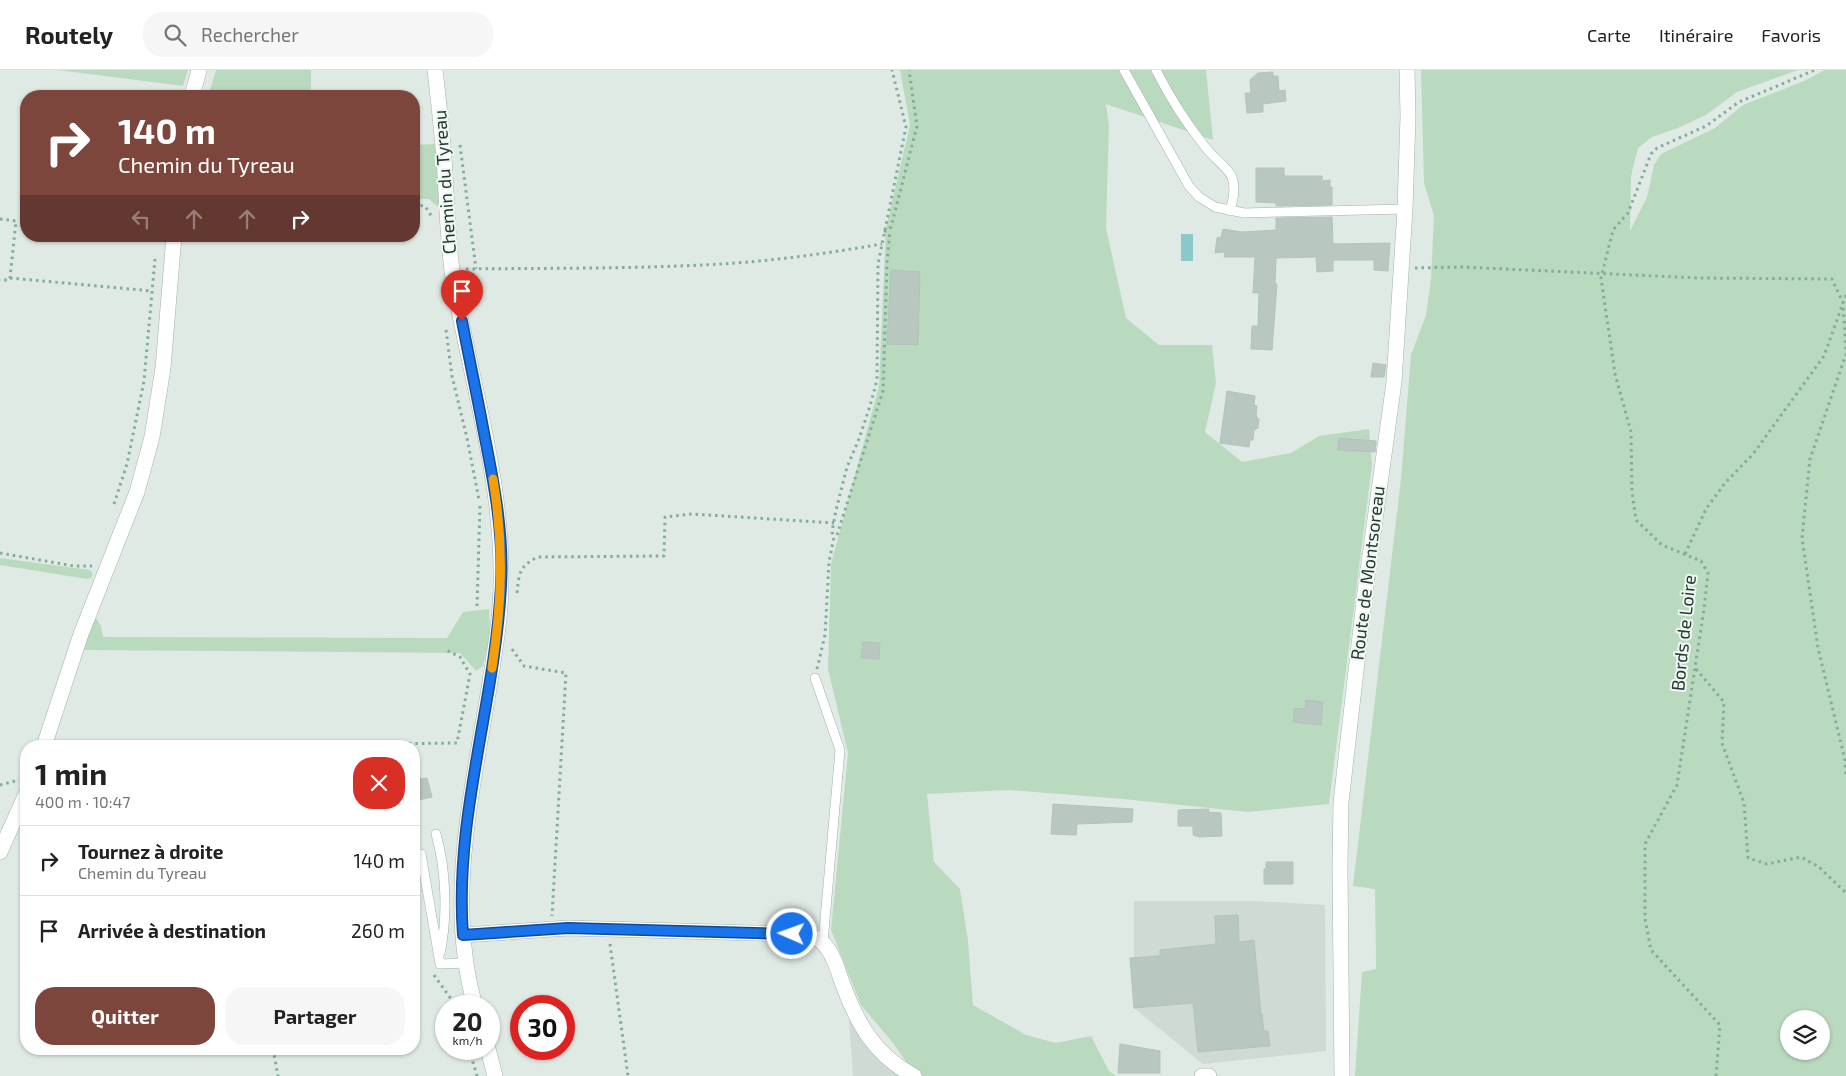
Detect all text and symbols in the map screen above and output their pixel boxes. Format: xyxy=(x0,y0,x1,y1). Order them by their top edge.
search box xyxy=(143,12,493,57)
text: Routely xyxy=(25,20,113,49)
icon: search xyxy=(161,21,189,49)
text: Rechercher xyxy=(201,23,299,46)
text: Carte xyxy=(1587,24,1631,46)
text: Itinéraire xyxy=(1659,24,1733,46)
text: Favoris xyxy=(1761,24,1821,46)
text: 140 m xyxy=(118,109,216,151)
street label: Chemin du Tyreau xyxy=(428,109,460,255)
icon: right xyxy=(35,110,100,175)
text: Chemin du Tyreau xyxy=(118,151,295,177)
icon: left xyxy=(127,205,155,233)
icon: ahead xyxy=(180,205,208,233)
icon: ahead xyxy=(233,205,261,233)
icon: right xyxy=(286,205,314,233)
pin xyxy=(441,270,483,321)
icon: arrive xyxy=(448,277,476,305)
street label: Route de Montsoreau xyxy=(1345,484,1389,661)
street label: Bords de Loire xyxy=(1666,574,1700,692)
text: 1 min xyxy=(35,755,107,791)
button: close xyxy=(353,757,405,809)
text: 400 m · 10:47 xyxy=(35,792,130,811)
text: Tournez à droite xyxy=(78,840,224,863)
icon: right xyxy=(35,847,63,875)
text: 140 m xyxy=(353,849,405,872)
text: Chemin du Tyreau xyxy=(78,863,207,882)
position arrow xyxy=(765,907,817,959)
icon: arrive xyxy=(35,917,63,945)
text: Arrivée à destination xyxy=(78,919,266,942)
text: 260 m xyxy=(351,919,405,942)
button: Quitter xyxy=(35,987,215,1045)
button: Partager xyxy=(225,987,405,1045)
speed limit sign: 30 xyxy=(510,995,575,1060)
text: 20 xyxy=(452,1006,483,1036)
map controls xyxy=(1780,1010,1830,1060)
button: layers xyxy=(1780,1010,1830,1060)
text: km/h xyxy=(453,1033,482,1047)

